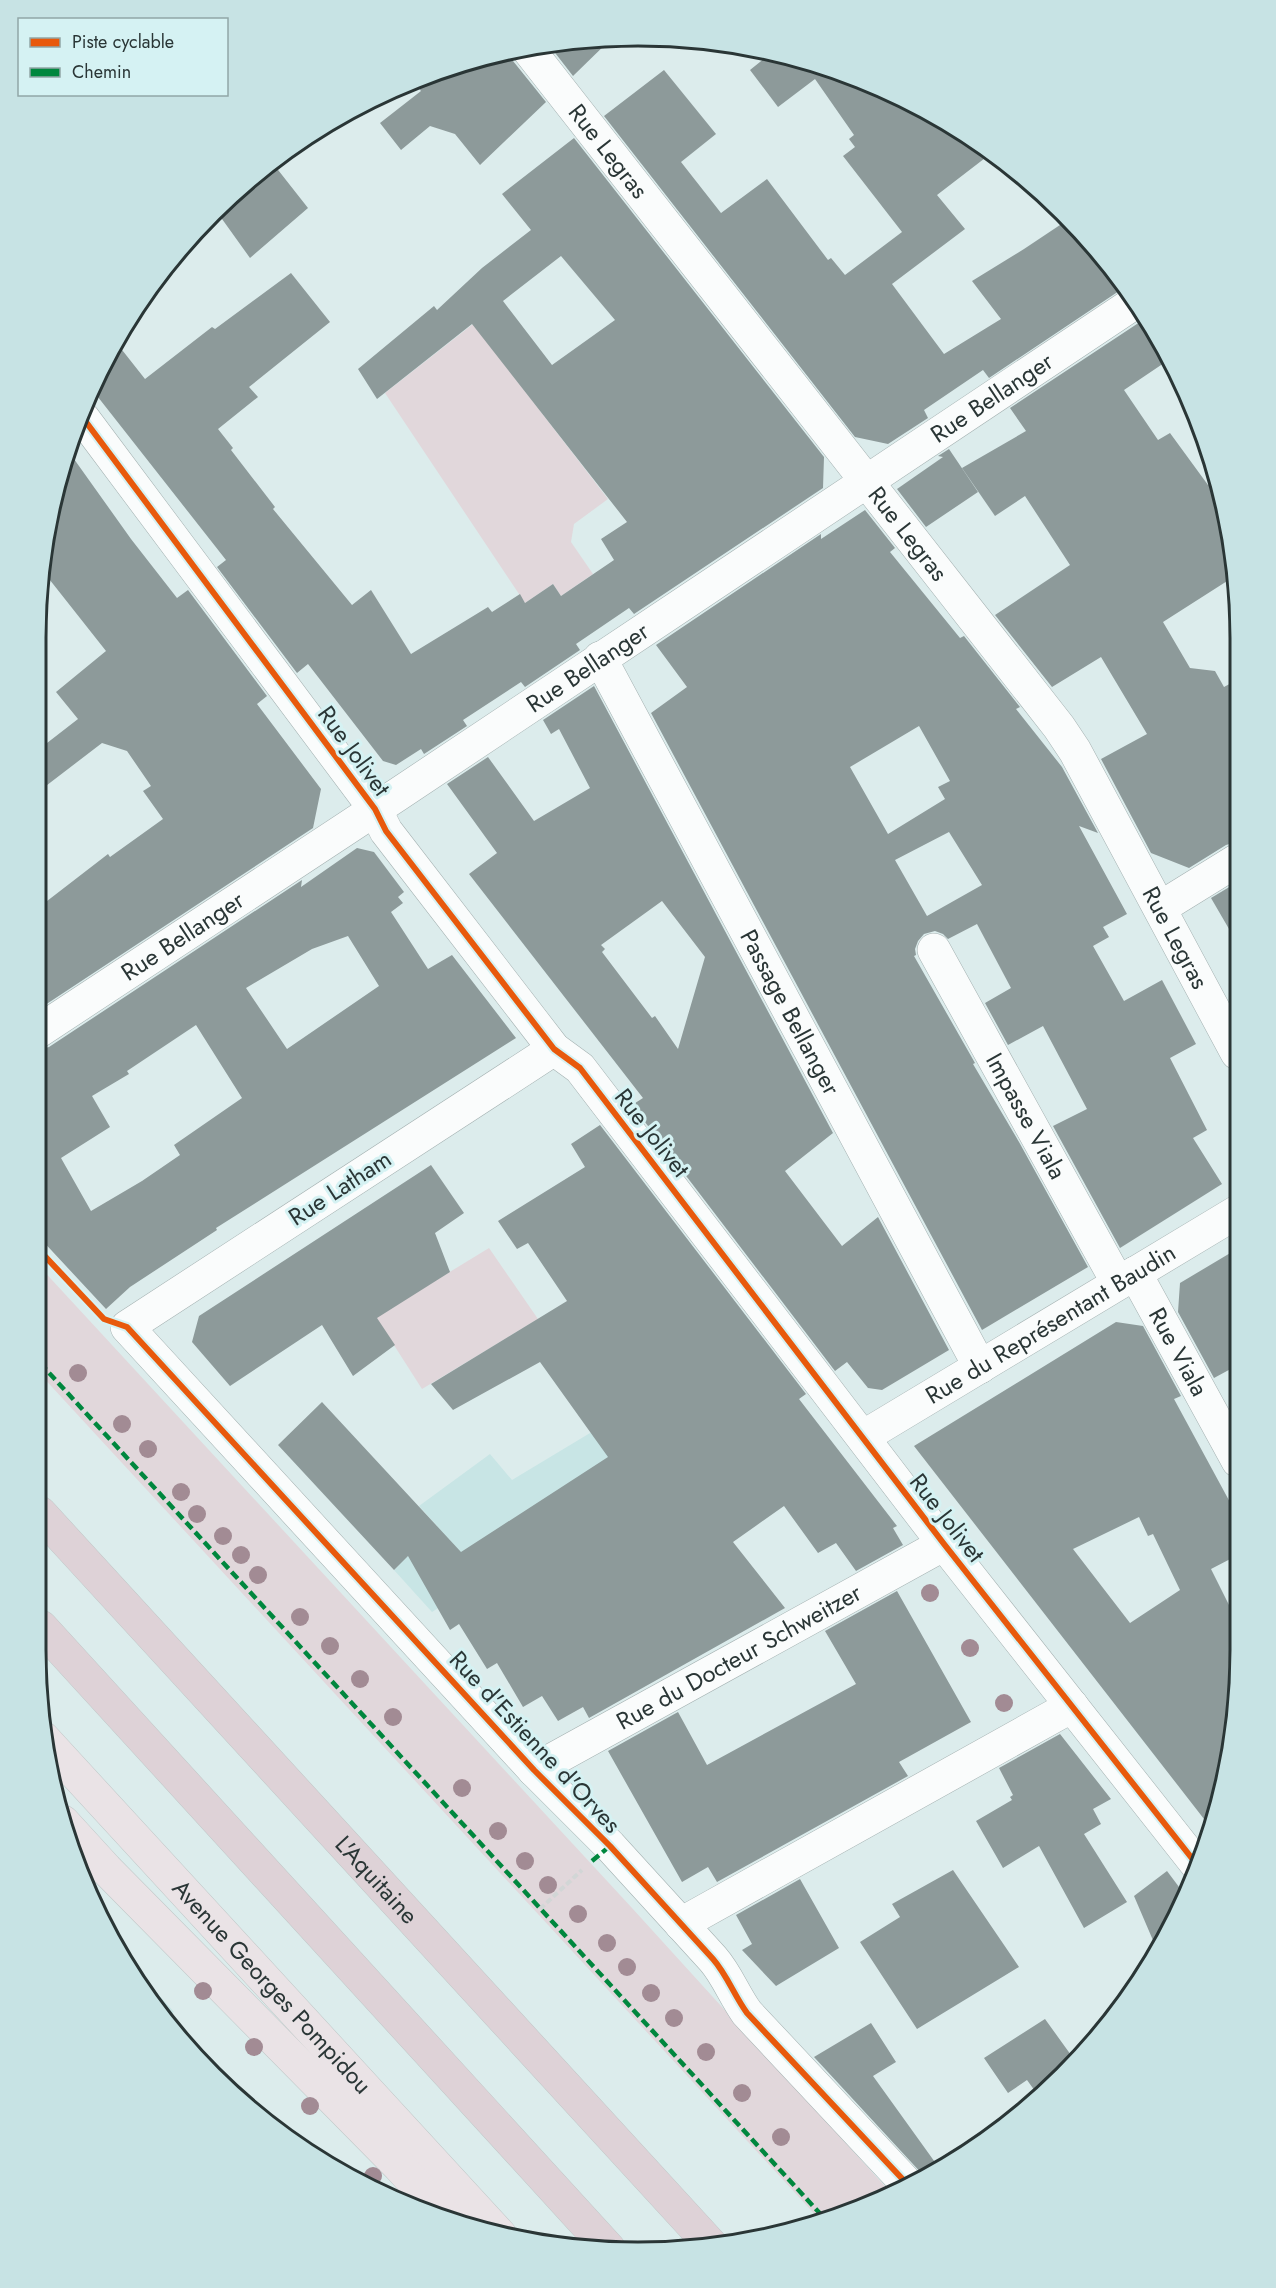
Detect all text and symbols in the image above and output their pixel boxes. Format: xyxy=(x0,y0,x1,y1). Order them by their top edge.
legend xyxy=(18,18,228,96)
text: Piste cyclable xyxy=(72,29,174,55)
text: Chemin xyxy=(72,59,131,85)
street label: Rue Legras xyxy=(560,96,657,206)
street label: Rue Bellanger xyxy=(923,343,1061,451)
street label: Rue Legras xyxy=(860,479,957,589)
street label: Rue Bellanger xyxy=(519,613,656,721)
street label: Rue Jolivet xyxy=(310,698,399,803)
street label: Rue Legras xyxy=(1134,880,1218,995)
street label: Rue Bellanger xyxy=(114,882,251,989)
street label: Passage Bellanger xyxy=(732,923,849,1102)
street label: Impasse Viala xyxy=(977,1047,1075,1186)
street label: Rue Jolivet xyxy=(606,1081,699,1185)
street label: Rue Latham xyxy=(281,1141,398,1234)
street label: Rue du Représentant Baudin xyxy=(919,1235,1182,1413)
street label: Rue Viala xyxy=(1140,1301,1217,1402)
street label: Rue Jolivet xyxy=(901,1466,994,1570)
street label: Rue du Docteur Schweitzer xyxy=(610,1575,868,1738)
street label: Rue d'Estienne d'Orves xyxy=(441,1643,629,1841)
street label: L'Aquitaine xyxy=(327,1828,427,1932)
street label: Avenue Georges Pompidou xyxy=(164,1871,380,2102)

